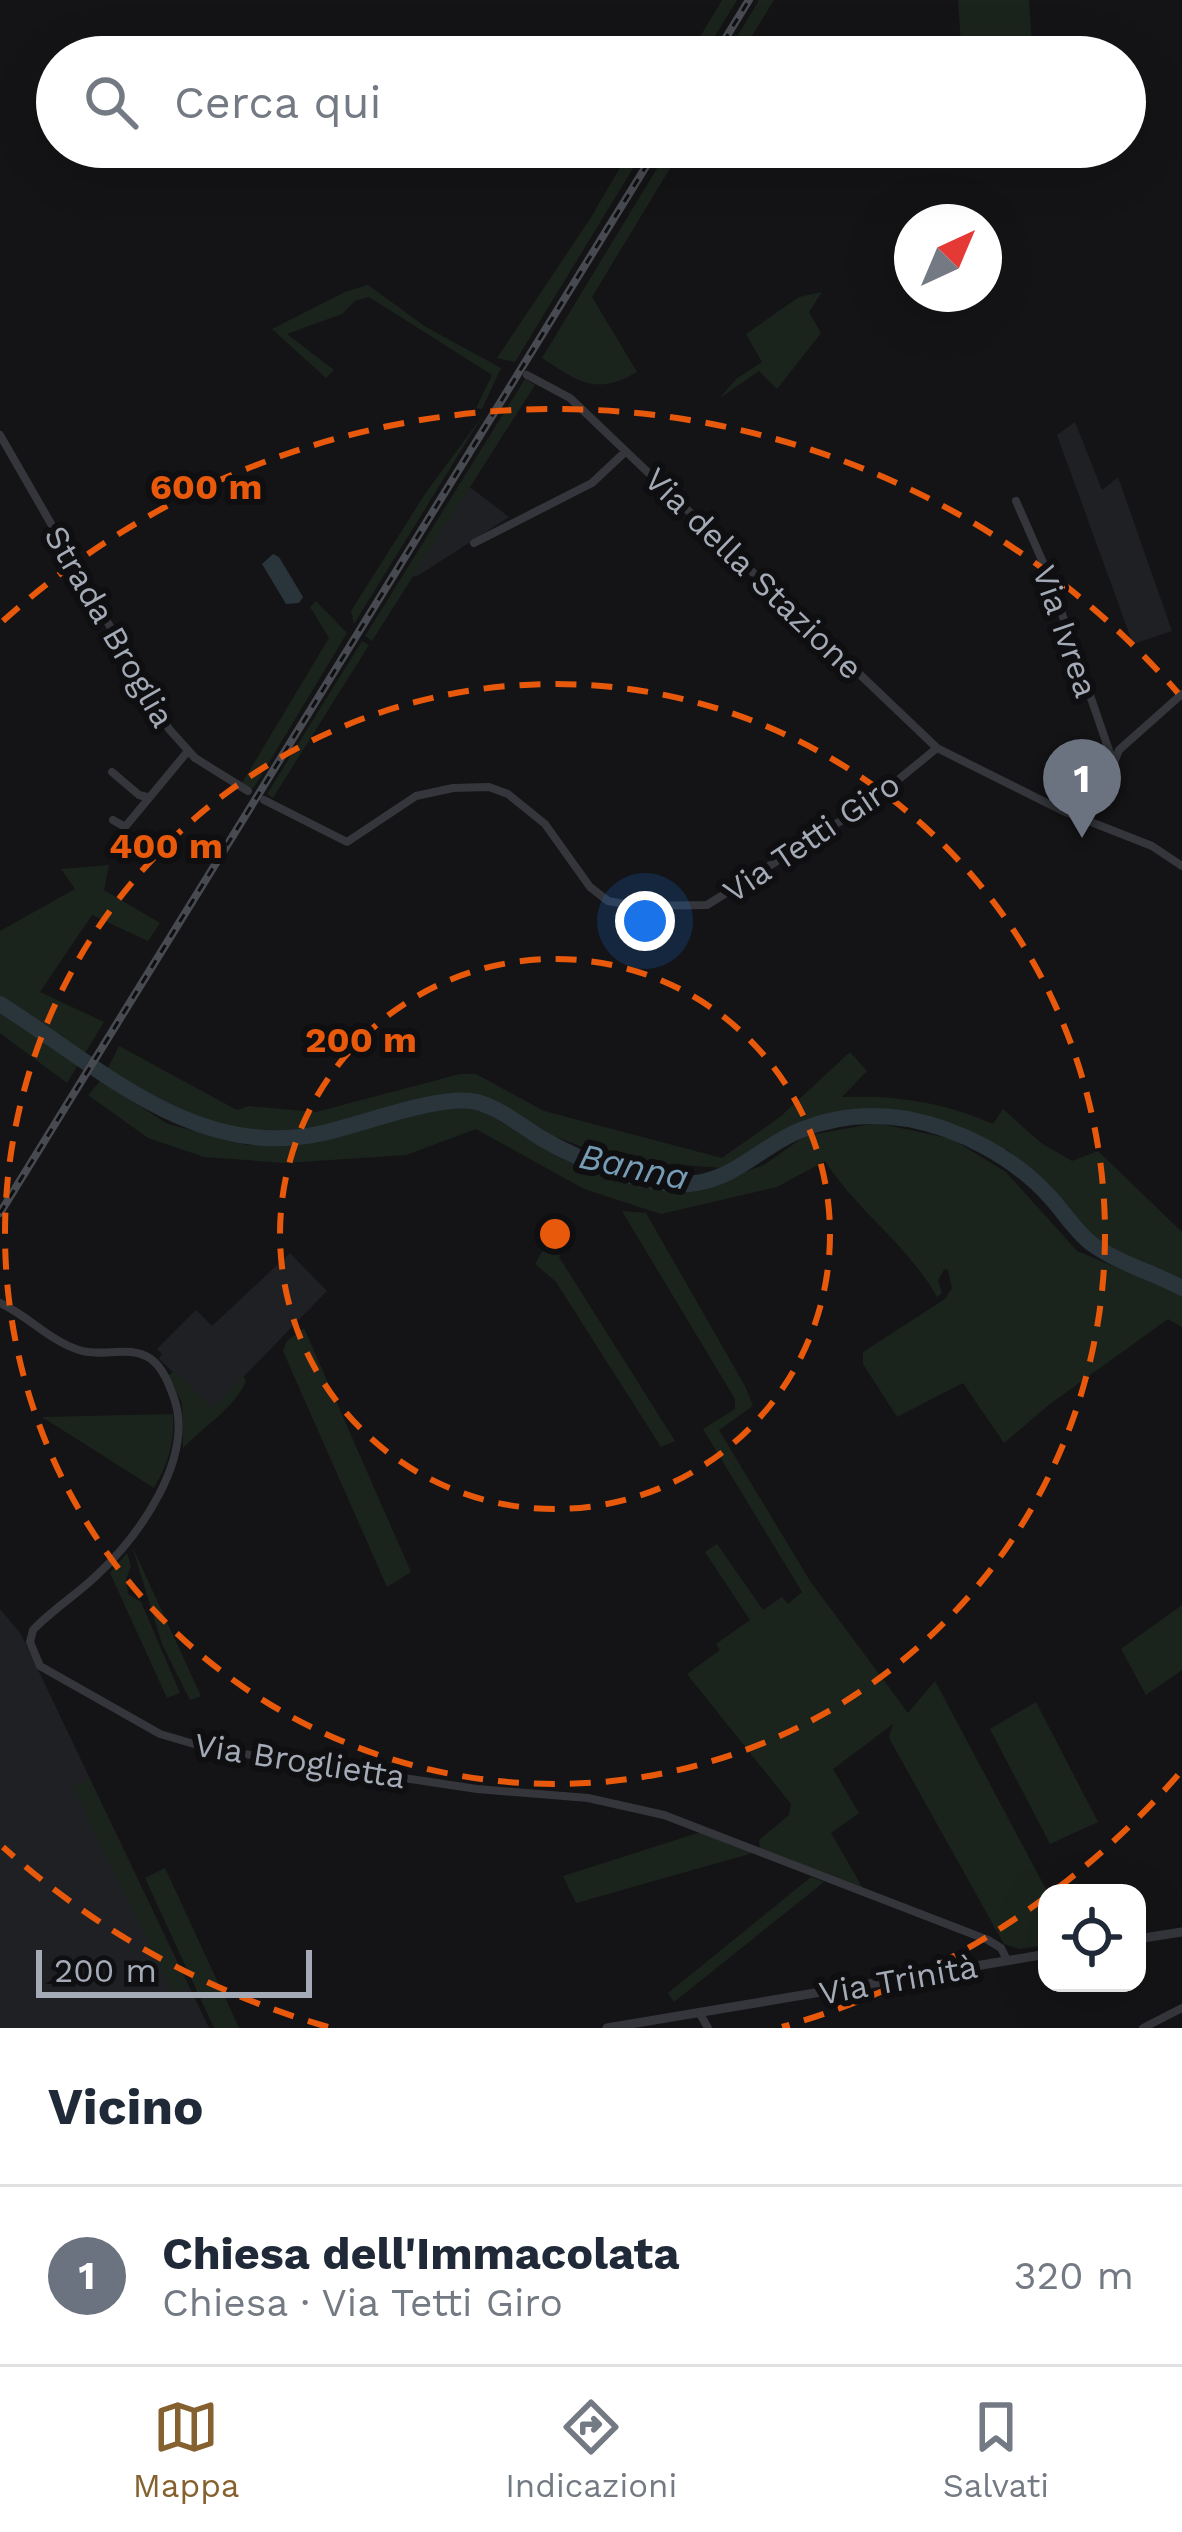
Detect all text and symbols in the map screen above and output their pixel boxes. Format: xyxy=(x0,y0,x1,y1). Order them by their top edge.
search box xyxy=(36,36,1146,168)
icon: search xyxy=(78,69,144,135)
text: Cerca qui xyxy=(174,76,381,129)
north arrow xyxy=(894,204,1002,312)
street label: Via della Stazione xyxy=(637,459,871,687)
text: 600 m xyxy=(150,466,262,508)
street label: Strada Broglia xyxy=(36,519,183,734)
street label: Via Ivrea xyxy=(1025,560,1106,702)
pin: 1 xyxy=(1043,739,1121,838)
street label: Via Tetti Giro xyxy=(716,764,907,911)
text: 400 m xyxy=(109,825,223,867)
your location xyxy=(615,891,675,951)
text: 200 m xyxy=(305,1019,417,1061)
water label: Banna xyxy=(575,1135,692,1199)
centre of rings xyxy=(534,1213,576,1255)
street label: Via Broglietta xyxy=(192,1725,408,1796)
map controls xyxy=(1038,1884,1146,1992)
button: locate xyxy=(1038,1884,1146,1992)
scale bar xyxy=(36,1944,312,1997)
street label: Via Trinità xyxy=(816,1946,980,2013)
text: 200 m xyxy=(54,1951,157,1990)
text: Vicino xyxy=(48,2077,204,2136)
text: Chiesa dell'Immacolata xyxy=(162,2227,680,2280)
text: 1 xyxy=(79,2253,95,2298)
text: 320 m xyxy=(1014,2253,1134,2298)
text: Chiesa · Via Tetti Giro xyxy=(162,2280,563,2325)
tab: Mappa xyxy=(133,2394,240,2505)
tab: Indicazioni xyxy=(505,2394,677,2505)
tab: Salvati xyxy=(943,2394,1049,2505)

